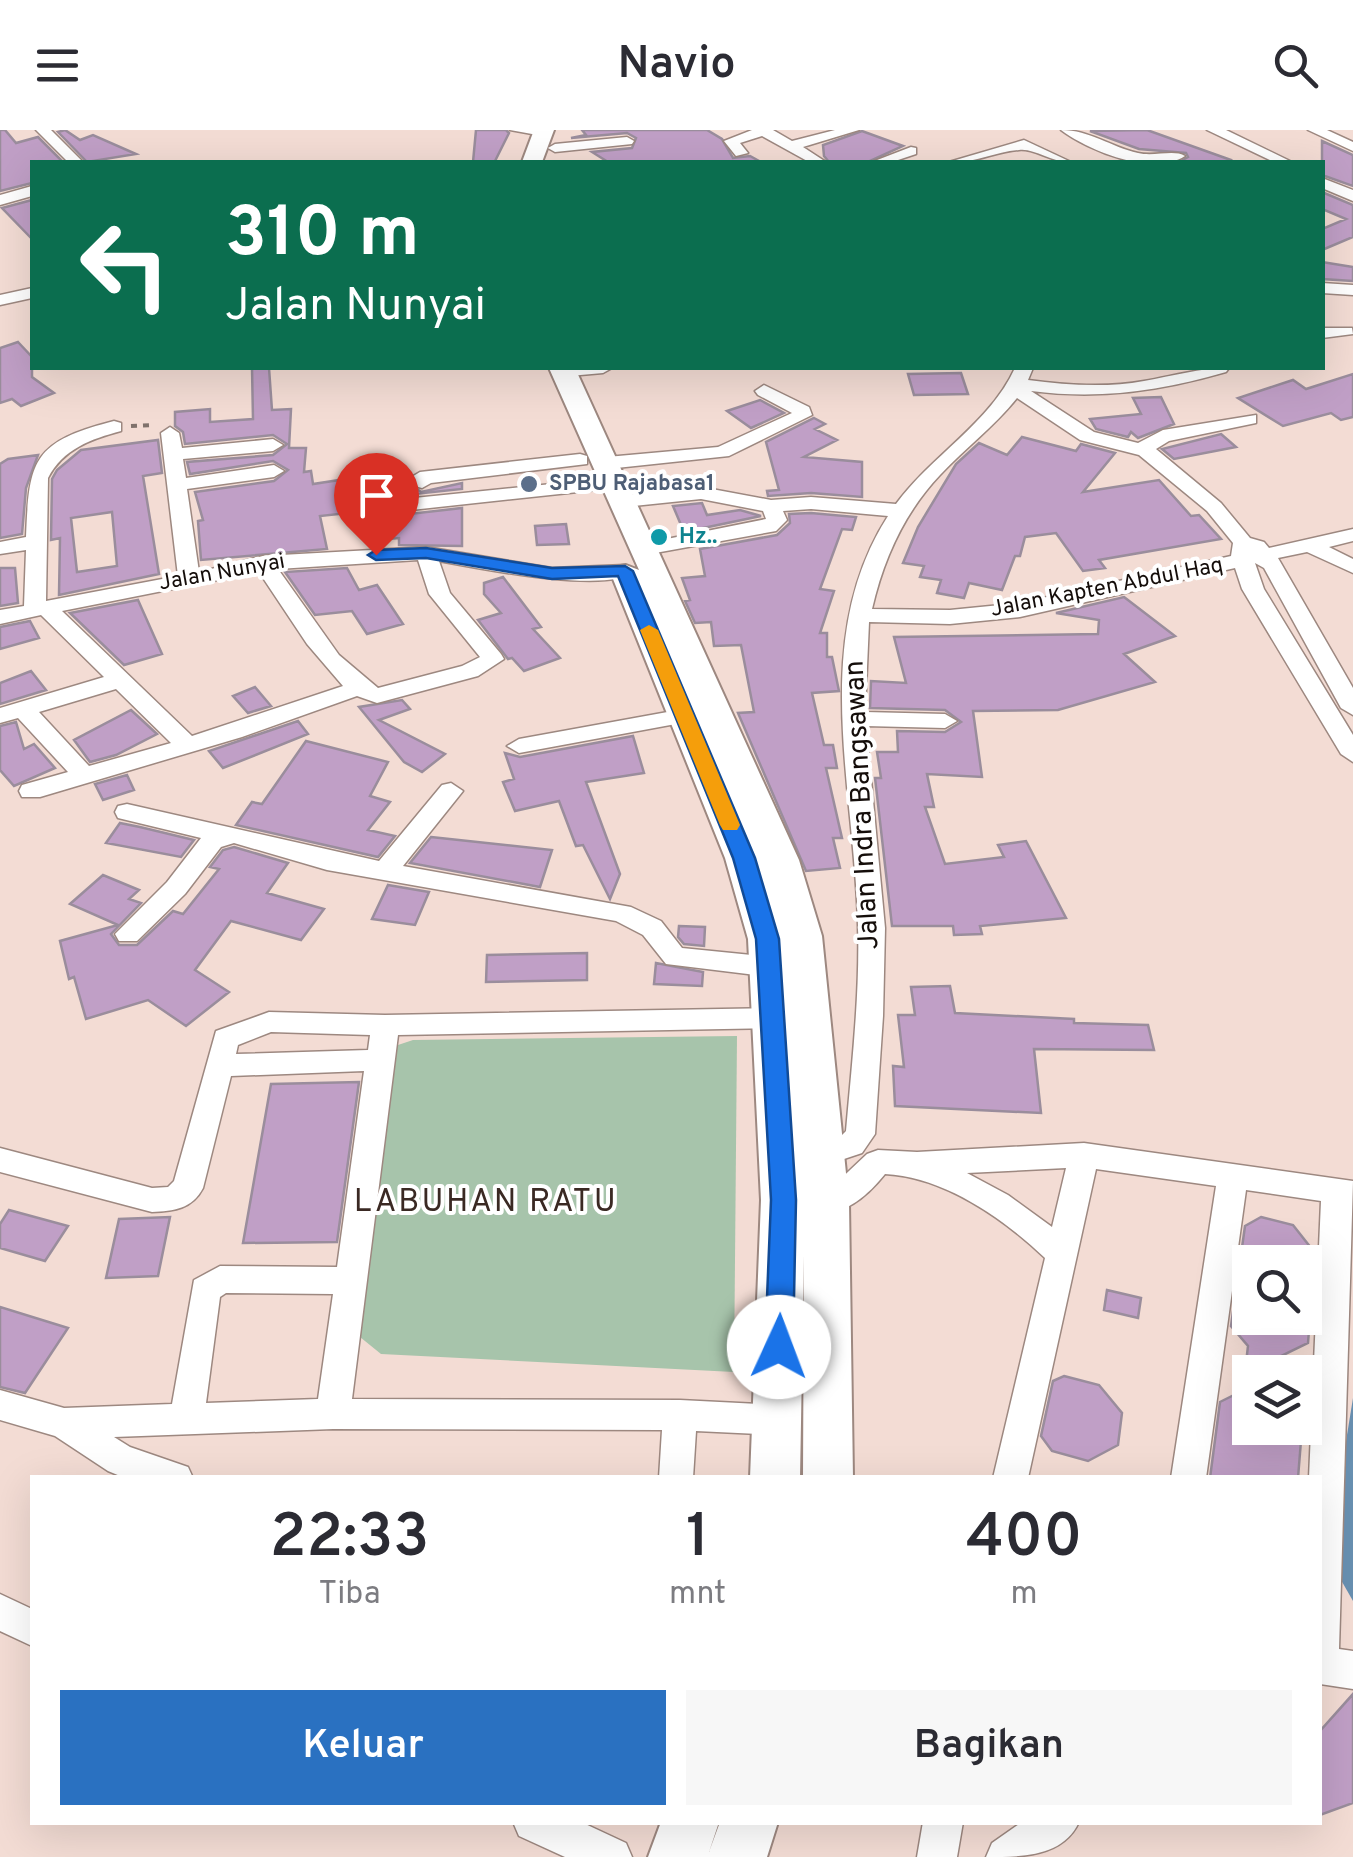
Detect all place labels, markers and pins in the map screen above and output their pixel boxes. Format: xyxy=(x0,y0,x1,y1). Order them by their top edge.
pin xyxy=(334,453,419,556)
place label: SPBU Rajabasa1 xyxy=(549,471,715,498)
marker: SPBU Rajabasa1 xyxy=(518,473,540,495)
place label: Hz.. xyxy=(679,524,717,551)
marker: Hz.. xyxy=(648,526,670,548)

